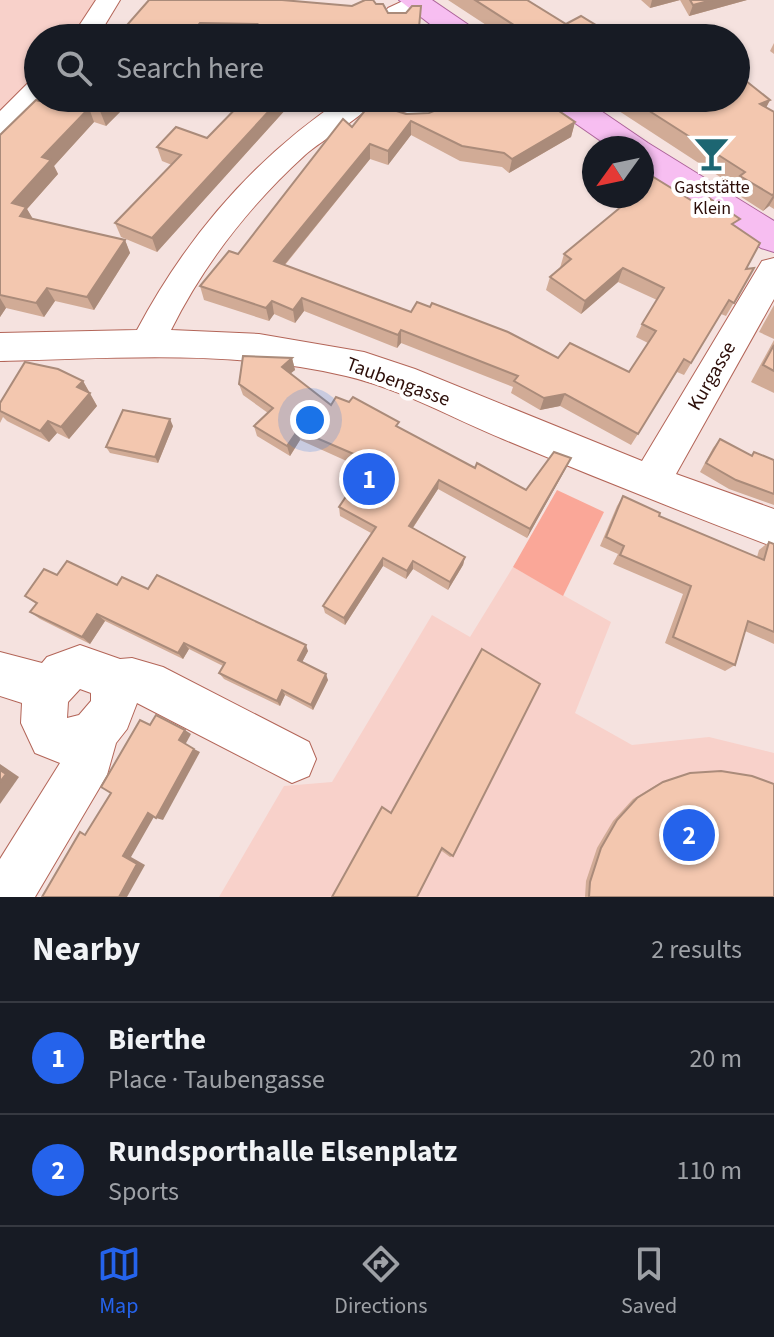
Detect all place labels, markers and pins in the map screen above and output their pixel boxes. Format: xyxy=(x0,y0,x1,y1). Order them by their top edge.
bar icon: Gaststätte Klein xyxy=(693,134,731,172)
place label: Gaststätte Klein xyxy=(674,175,750,221)
pin: 1 xyxy=(343,449,395,509)
pin: 2 xyxy=(663,805,715,865)

